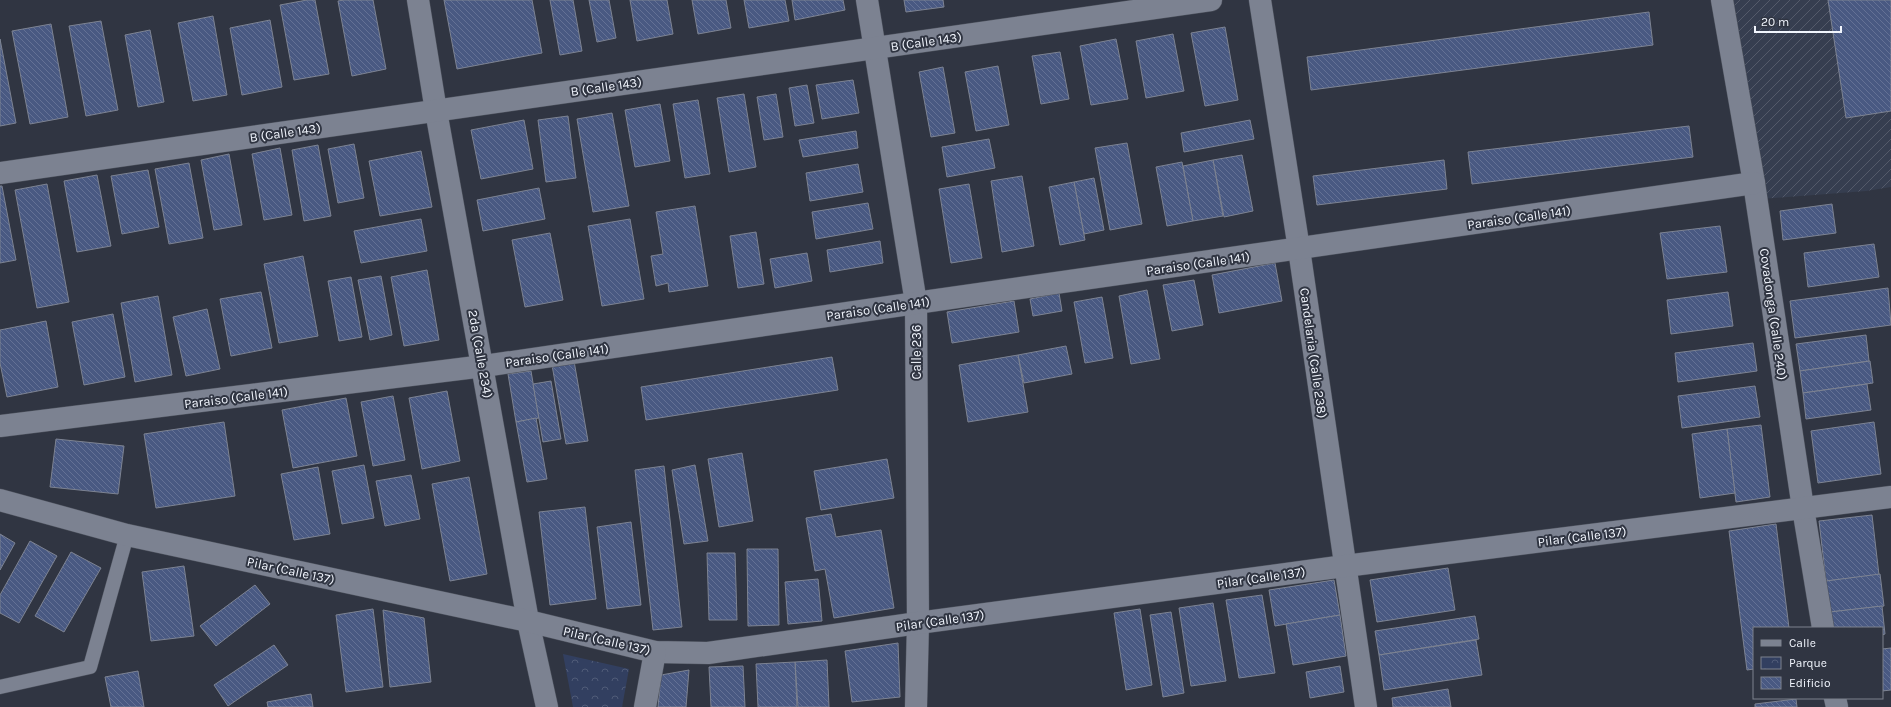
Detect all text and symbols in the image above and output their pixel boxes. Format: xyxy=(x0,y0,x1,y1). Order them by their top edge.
scale bar xyxy=(1755,8,1841,34)
text: 20 m xyxy=(1761,15,1789,29)
street label: B (Calle 143) xyxy=(889,29,963,54)
street label: B (Calle 143) xyxy=(569,74,643,99)
street label: B (Calle 143) xyxy=(248,120,322,145)
street label: Paraiso (Calle 141) xyxy=(1466,203,1572,232)
street label: Covadonga (Calle 240) xyxy=(1757,247,1790,381)
street label: Paraiso (Calle 141) xyxy=(1145,249,1251,278)
street label: Candelaria (Calle 238) xyxy=(1297,287,1330,419)
street label: Paraiso (Calle 141) xyxy=(825,294,931,323)
street label: 2da (Calle 234) xyxy=(465,309,496,399)
street label: Calle 236 xyxy=(909,325,924,379)
street label: Paraiso (Calle 141) xyxy=(504,341,610,370)
street label: Paraiso (Calle 141) xyxy=(183,384,289,411)
street label: Pilar (Calle 137) xyxy=(1537,524,1627,549)
street label: Pilar (Calle 137) xyxy=(246,554,336,587)
street label: Pilar (Calle 137) xyxy=(1216,564,1306,591)
street label: Pilar (Calle 137) xyxy=(895,607,985,634)
street label: Pilar (Calle 137) xyxy=(562,623,652,658)
legend xyxy=(1753,627,1883,699)
text: Calle xyxy=(1789,636,1816,650)
text: Parque xyxy=(1789,656,1827,670)
text: Edificio xyxy=(1789,676,1830,690)

